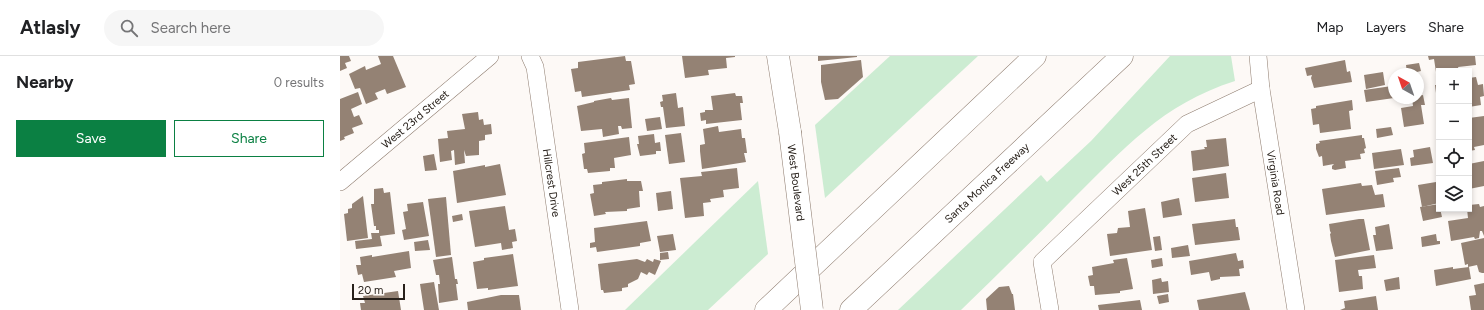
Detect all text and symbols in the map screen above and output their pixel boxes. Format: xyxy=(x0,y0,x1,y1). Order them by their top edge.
search box xyxy=(104,10,384,46)
text: Atlasly xyxy=(20,16,80,39)
icon: search xyxy=(118,17,140,39)
text: Search here xyxy=(150,19,231,37)
text: Map xyxy=(1316,19,1344,36)
text: Layers xyxy=(1366,19,1406,36)
text: Share xyxy=(1428,19,1464,36)
north arrow xyxy=(1388,68,1424,104)
map controls xyxy=(1436,68,1472,212)
button: + xyxy=(1436,68,1472,104)
text: Nearby xyxy=(16,72,74,92)
text: 0 results xyxy=(274,75,324,90)
street label: West 23rd Street xyxy=(379,87,451,151)
button: − xyxy=(1436,104,1472,140)
button: Save xyxy=(16,120,166,157)
button: Share xyxy=(174,120,324,157)
street label: West 25th Street xyxy=(1109,131,1179,198)
street label: Santa Monica Freeway xyxy=(942,140,1032,226)
button: locate xyxy=(1436,140,1472,176)
street label: West Boulevard xyxy=(785,144,807,222)
street label: Hillcrest Drive xyxy=(540,148,563,218)
street label: Virginia Road xyxy=(1264,149,1287,216)
button: layers xyxy=(1436,176,1472,212)
scale bar xyxy=(352,282,405,301)
text: 20 m xyxy=(358,284,383,297)

